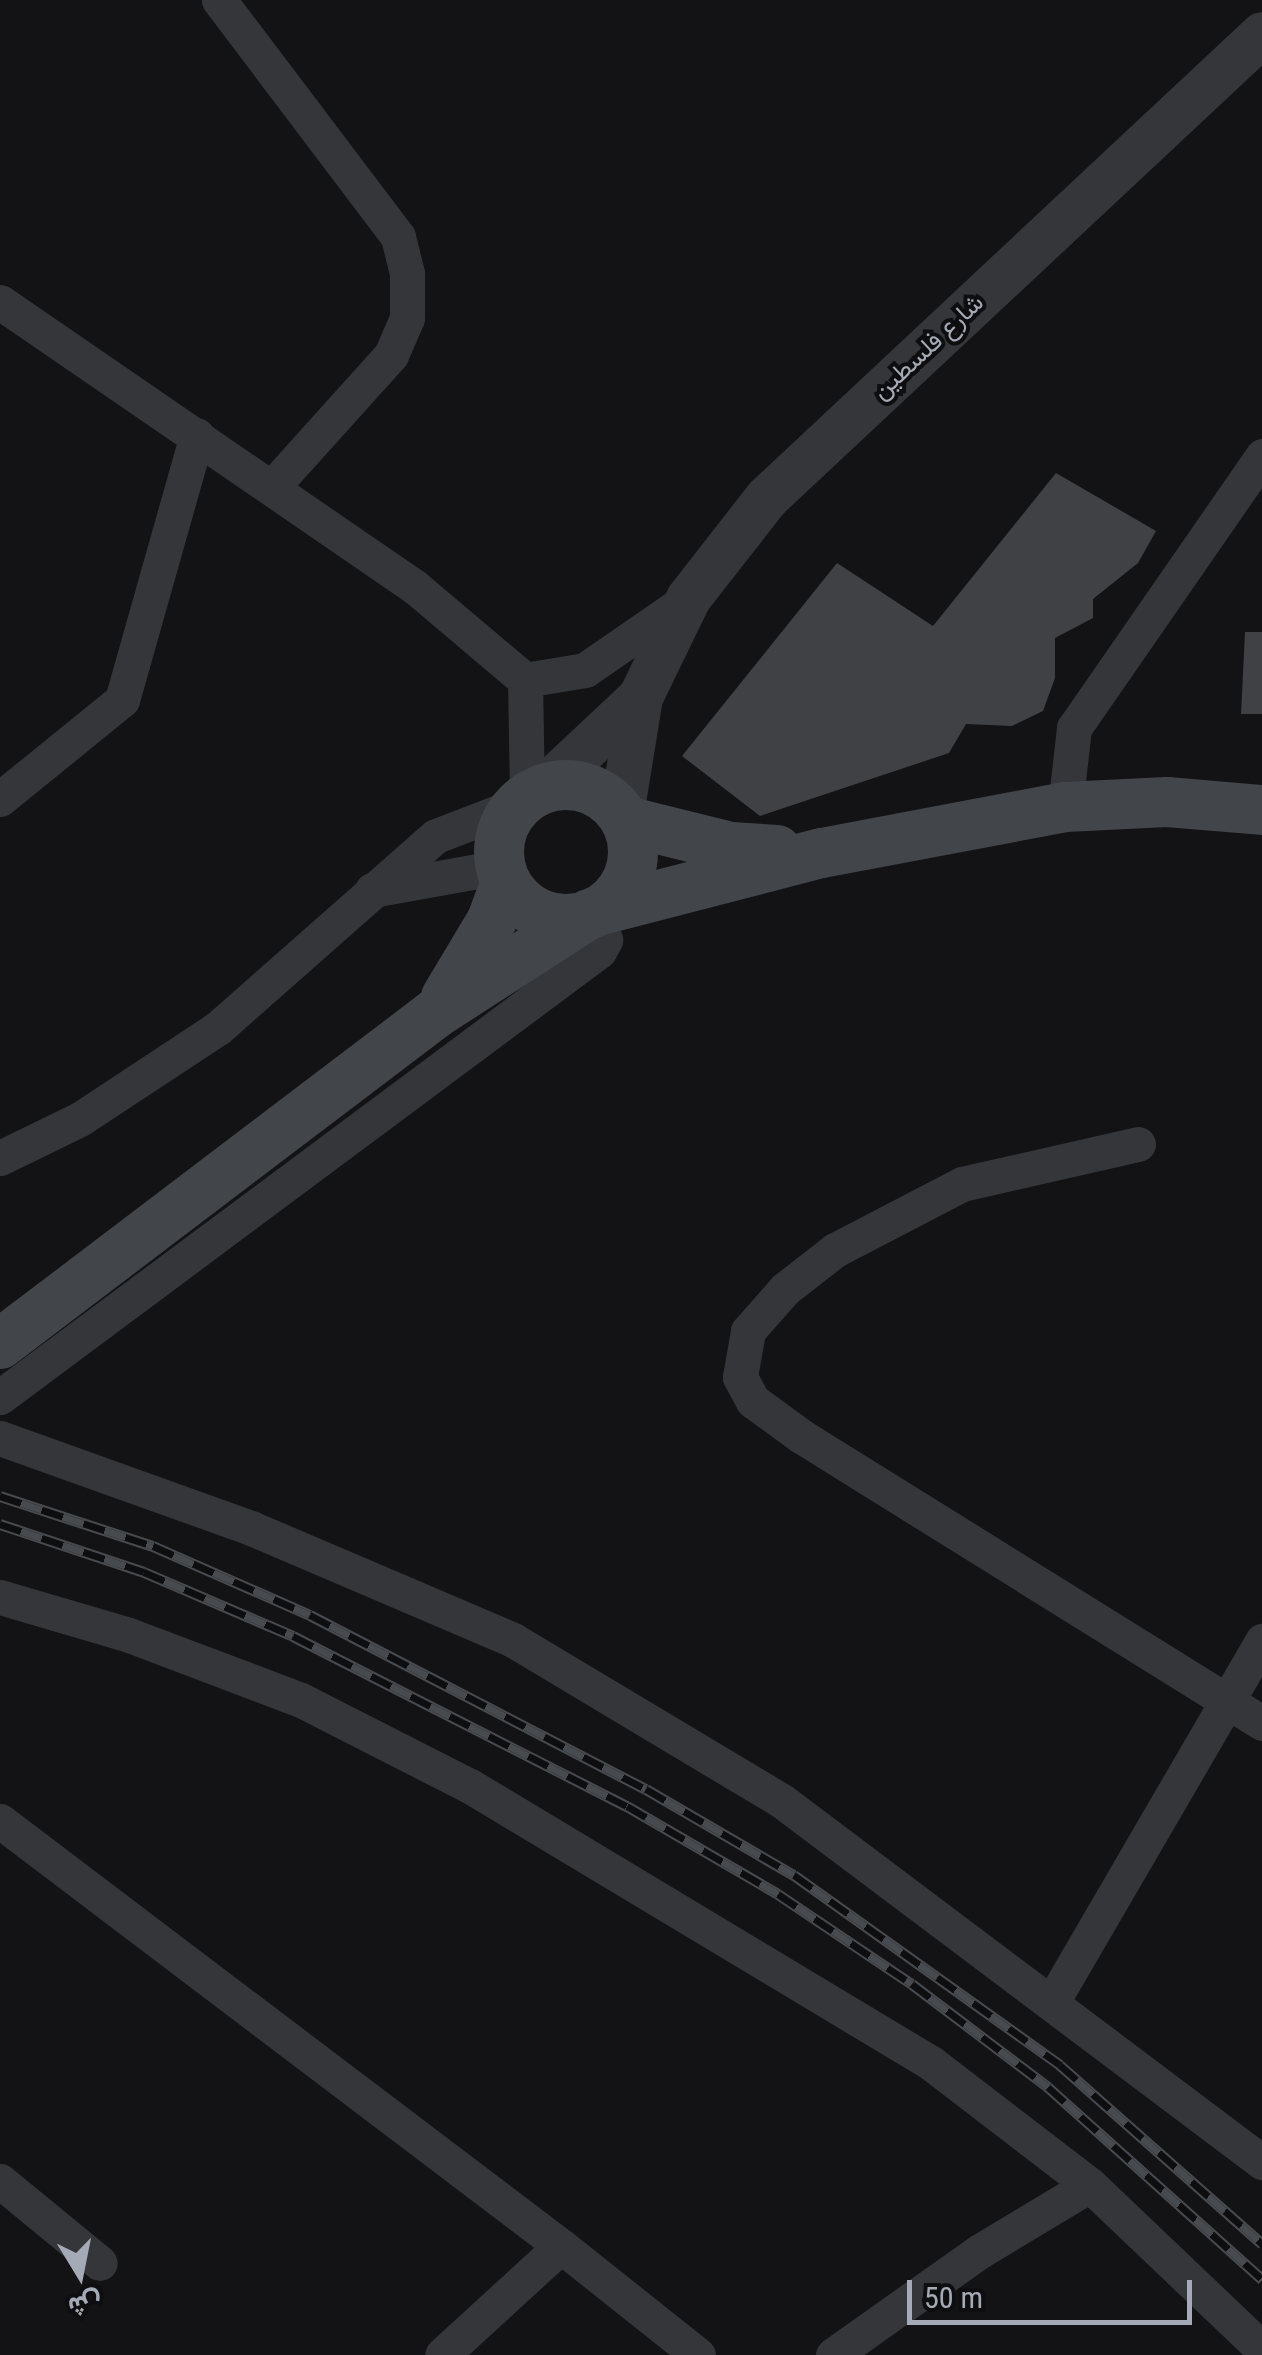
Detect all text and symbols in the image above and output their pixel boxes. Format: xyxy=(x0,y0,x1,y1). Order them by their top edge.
street label: شارع فلسطين xyxy=(866,288,990,406)
north arrow xyxy=(30,2225,130,2325)
scale bar xyxy=(912,2260,1197,2322)
text: 50 m xyxy=(924,2280,983,2315)
text: ش xyxy=(66,2286,105,2324)

